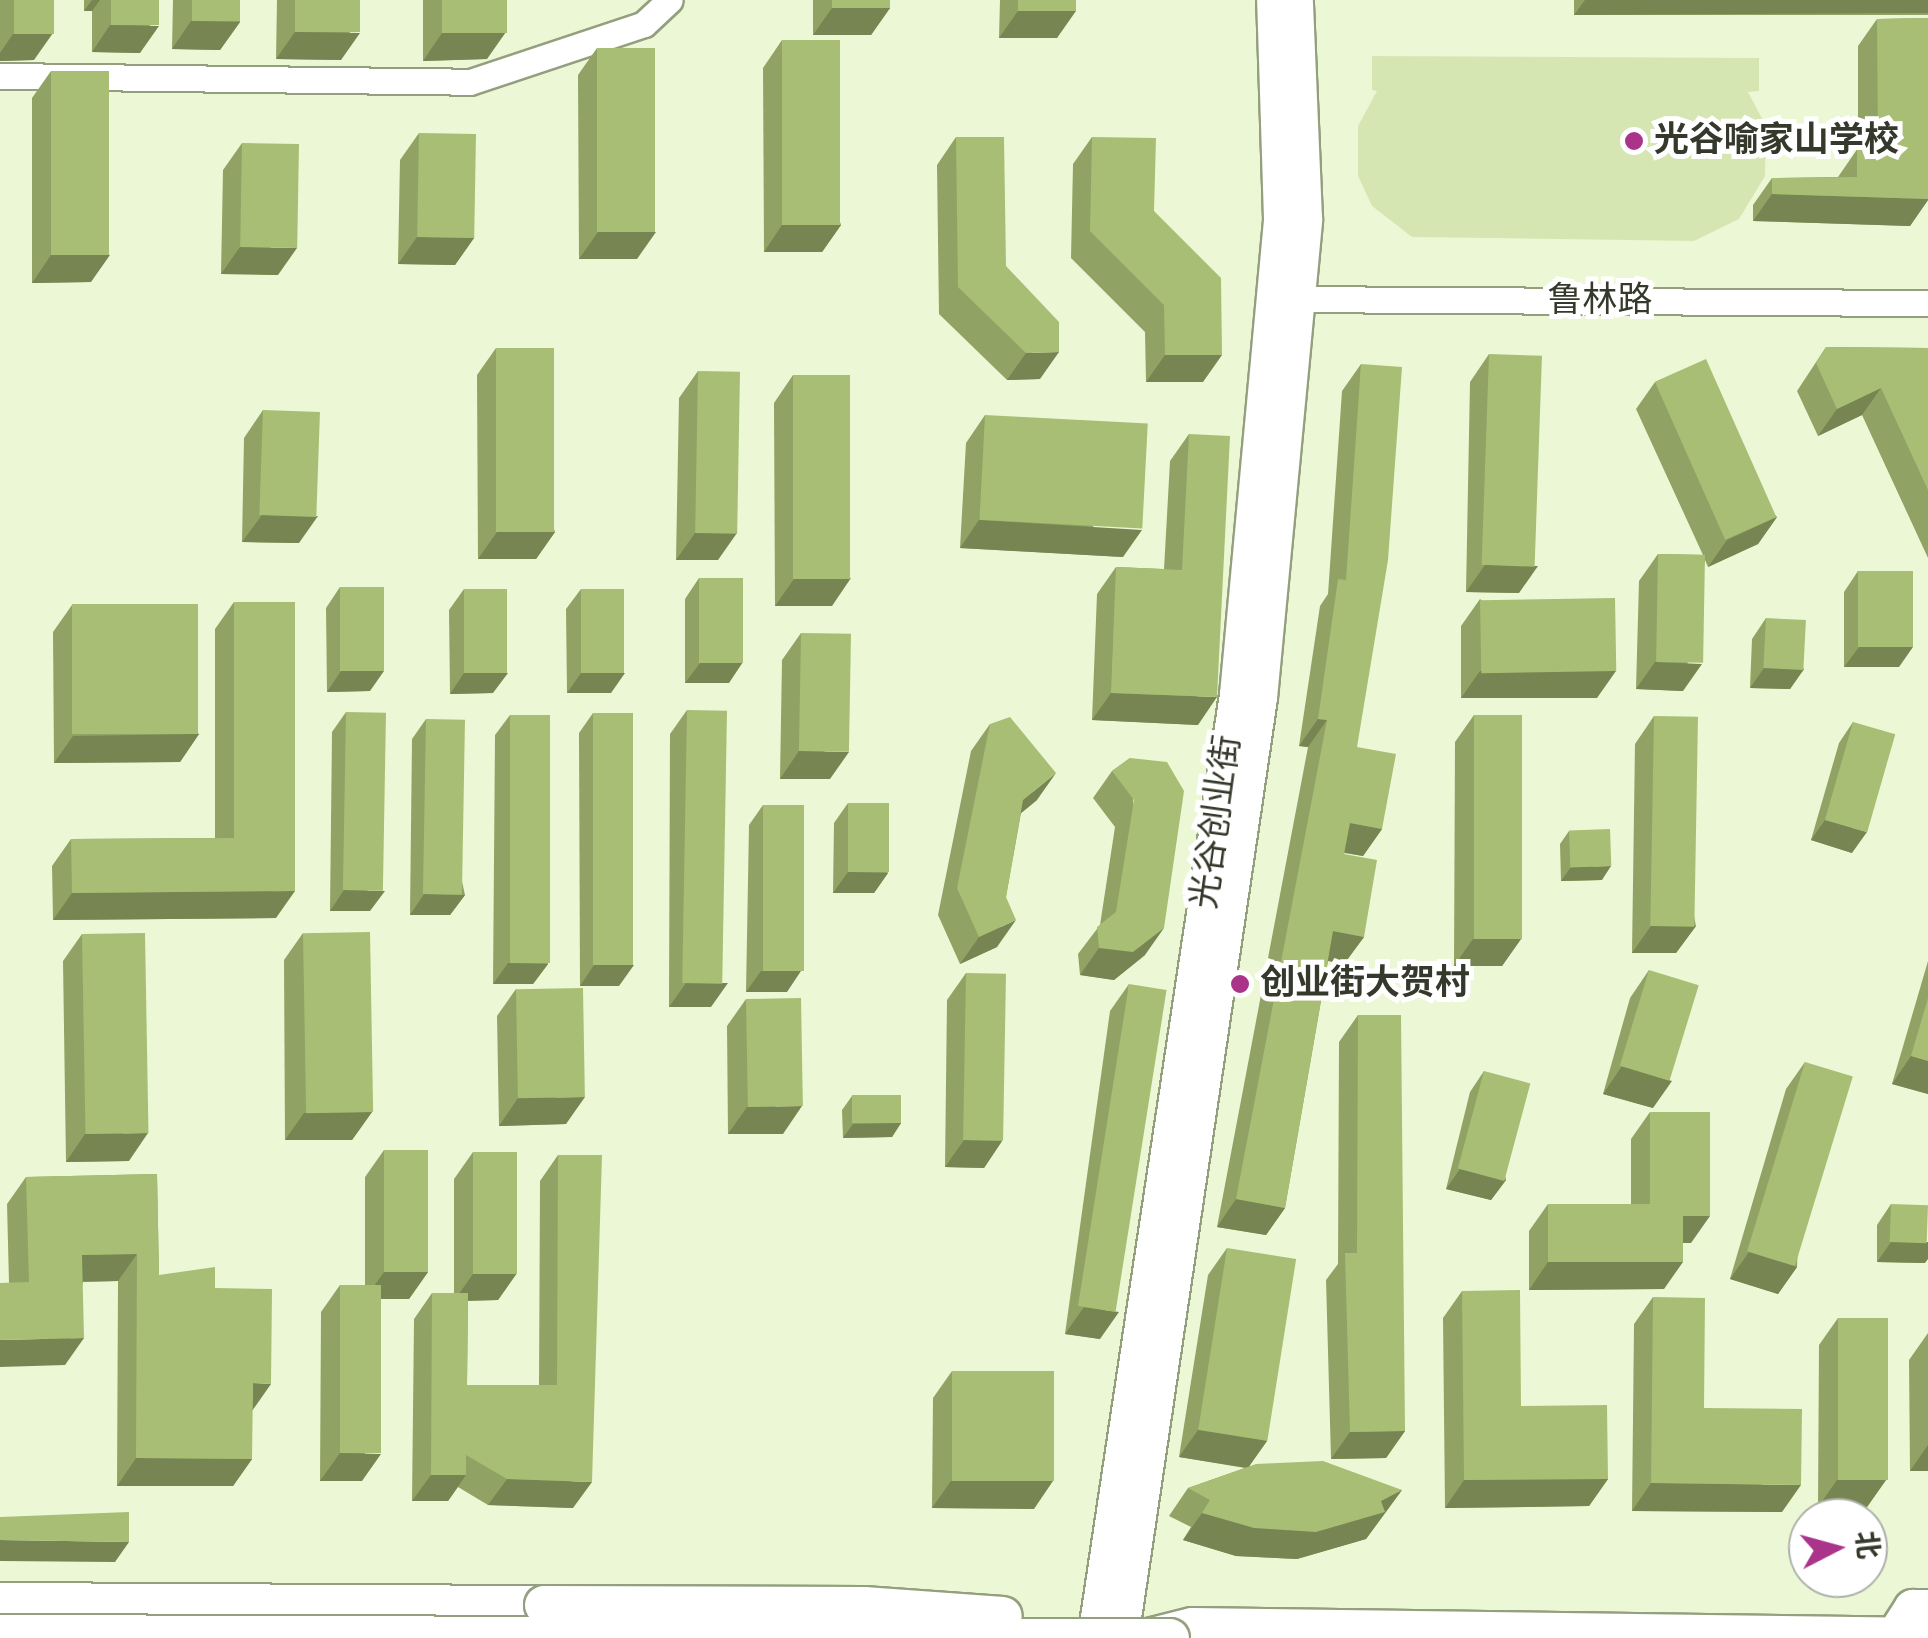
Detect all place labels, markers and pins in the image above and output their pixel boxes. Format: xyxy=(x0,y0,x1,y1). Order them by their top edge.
place label: 光谷喻家山学校 xyxy=(1654,120,1899,162)
marker: 光谷喻家山学校 xyxy=(1623,130,1645,152)
place label: 创业街大贺村 xyxy=(1260,963,1470,1005)
marker: 创业街大贺村 xyxy=(1229,973,1251,995)

